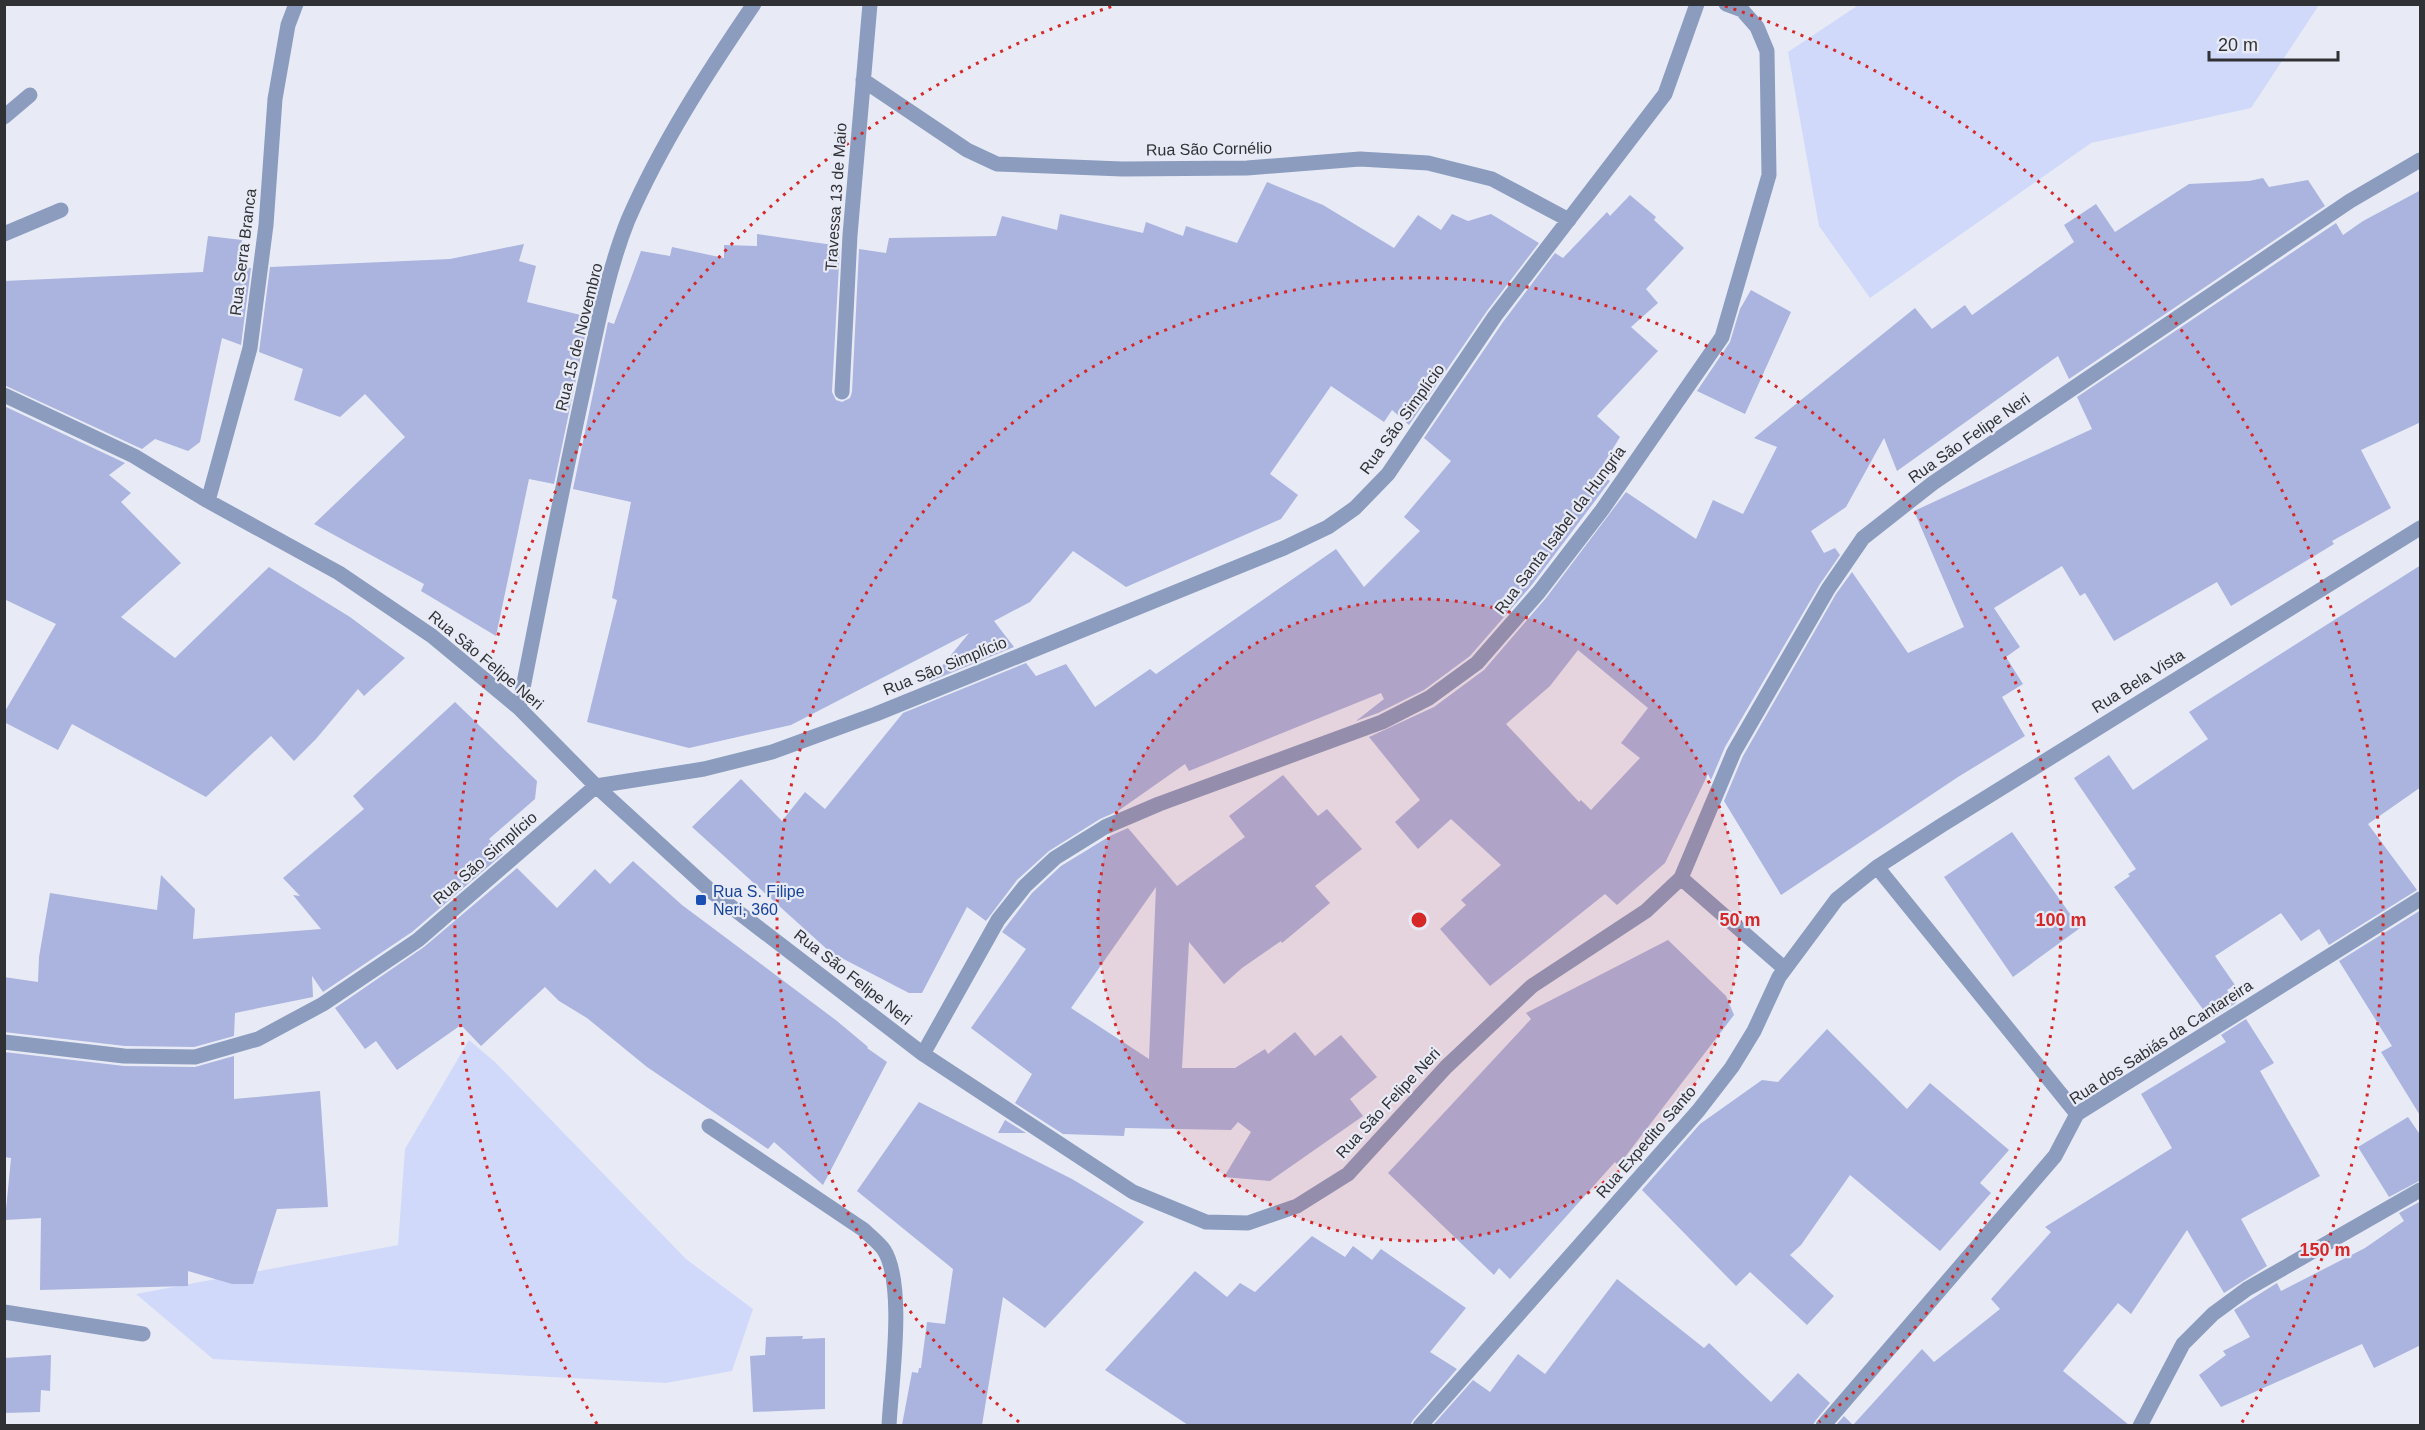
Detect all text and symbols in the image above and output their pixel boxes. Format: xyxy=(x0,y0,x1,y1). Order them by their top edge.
scale bar xyxy=(2209,24,2338,62)
text: 20 m xyxy=(2218,35,2258,55)
street label: Travessa 13 de Maio xyxy=(822,122,850,272)
street label: Rua São Cornélio xyxy=(1146,139,1272,159)
street label: Rua Serra Branca xyxy=(227,187,259,317)
street label: Rua 15 de Novembro xyxy=(552,261,606,413)
street label: Rua São Simplício xyxy=(1356,361,1448,477)
street label: Rua São Felipe Neri xyxy=(1905,390,2033,486)
street label: Rua Santa Isabel da Hungria xyxy=(1491,443,1629,617)
street label: Rua São Felipe Neri xyxy=(425,607,547,713)
street label: Rua São Simplício xyxy=(881,633,1009,699)
street label: Rua Bela Vista xyxy=(2089,646,2187,716)
street label: Rua São Simplício xyxy=(430,808,540,908)
place label: Rua S. Filipe Neri, 360 xyxy=(713,883,805,918)
marker: Rua S. Filipe Neri, 360 xyxy=(694,893,708,907)
centre of rings xyxy=(1409,910,1429,930)
text: 50 m xyxy=(1719,910,1761,930)
text: 100 m xyxy=(2035,910,2087,930)
street label: Rua São Felipe Neri xyxy=(791,926,915,1028)
street label: Rua dos Sabiás da Cantareira xyxy=(2066,976,2256,1108)
street label: Rua São Felipe Neri xyxy=(1333,1045,1443,1161)
street label: Rua Expedito Santo xyxy=(1593,1083,1699,1201)
text: 150 m xyxy=(2299,1240,2351,1260)

